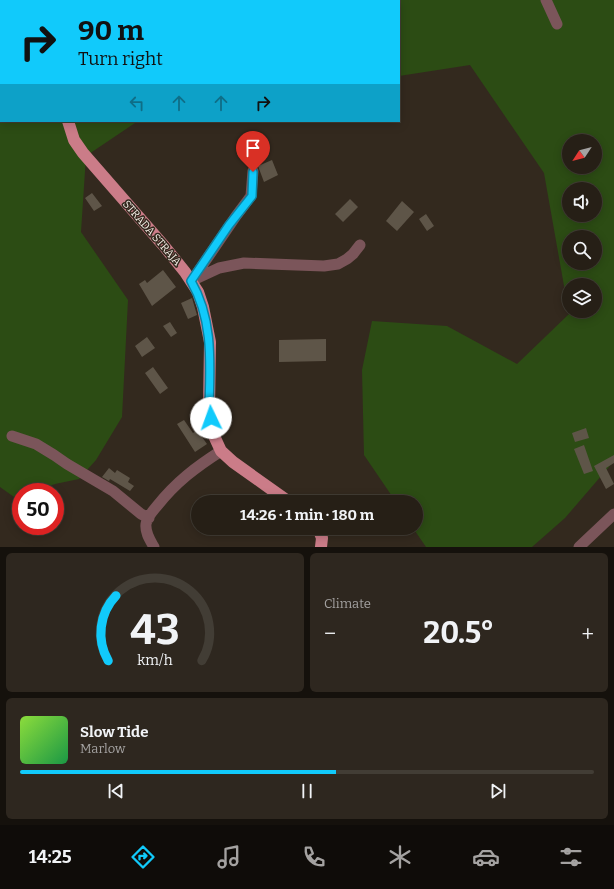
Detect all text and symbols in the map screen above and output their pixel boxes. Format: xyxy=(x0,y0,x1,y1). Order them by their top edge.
text: 90 m xyxy=(78,14,144,47)
icon: right xyxy=(12,16,64,68)
text: Turn right xyxy=(78,48,163,70)
icon: left xyxy=(126,92,148,114)
icon: ahead xyxy=(168,92,190,114)
icon: ahead xyxy=(210,92,232,114)
icon: right xyxy=(252,92,274,114)
pin xyxy=(236,131,270,172)
north arrow xyxy=(562,134,602,174)
map controls xyxy=(562,134,602,318)
icon: arrive xyxy=(242,137,264,159)
button: sound xyxy=(562,182,602,222)
street label: STRADA STRAJA xyxy=(120,198,184,269)
button: search xyxy=(562,230,602,270)
button: layers xyxy=(562,278,602,318)
position arrow xyxy=(190,397,232,439)
speed limit sign: 50 xyxy=(12,483,64,535)
text: 14:26 · 1 min · 180 m xyxy=(240,506,374,524)
text: Climate xyxy=(324,596,371,611)
text: 43 xyxy=(130,604,180,654)
text: 20.5° xyxy=(423,615,494,651)
text: − xyxy=(324,620,336,647)
text: + xyxy=(581,620,594,647)
text: km/h xyxy=(137,651,173,668)
text: Slow Tide xyxy=(80,723,148,741)
text: Marlow xyxy=(80,741,125,756)
icon: previous xyxy=(105,780,127,802)
icon: pause xyxy=(296,780,318,802)
icon: next xyxy=(487,780,509,802)
icon: directions xyxy=(129,843,157,871)
icon: music xyxy=(215,843,243,871)
icon: phone xyxy=(300,843,328,871)
icon: climate xyxy=(386,843,414,871)
icon: car xyxy=(472,843,500,871)
icon: filters xyxy=(557,843,585,871)
text: 14:25 xyxy=(29,846,72,868)

